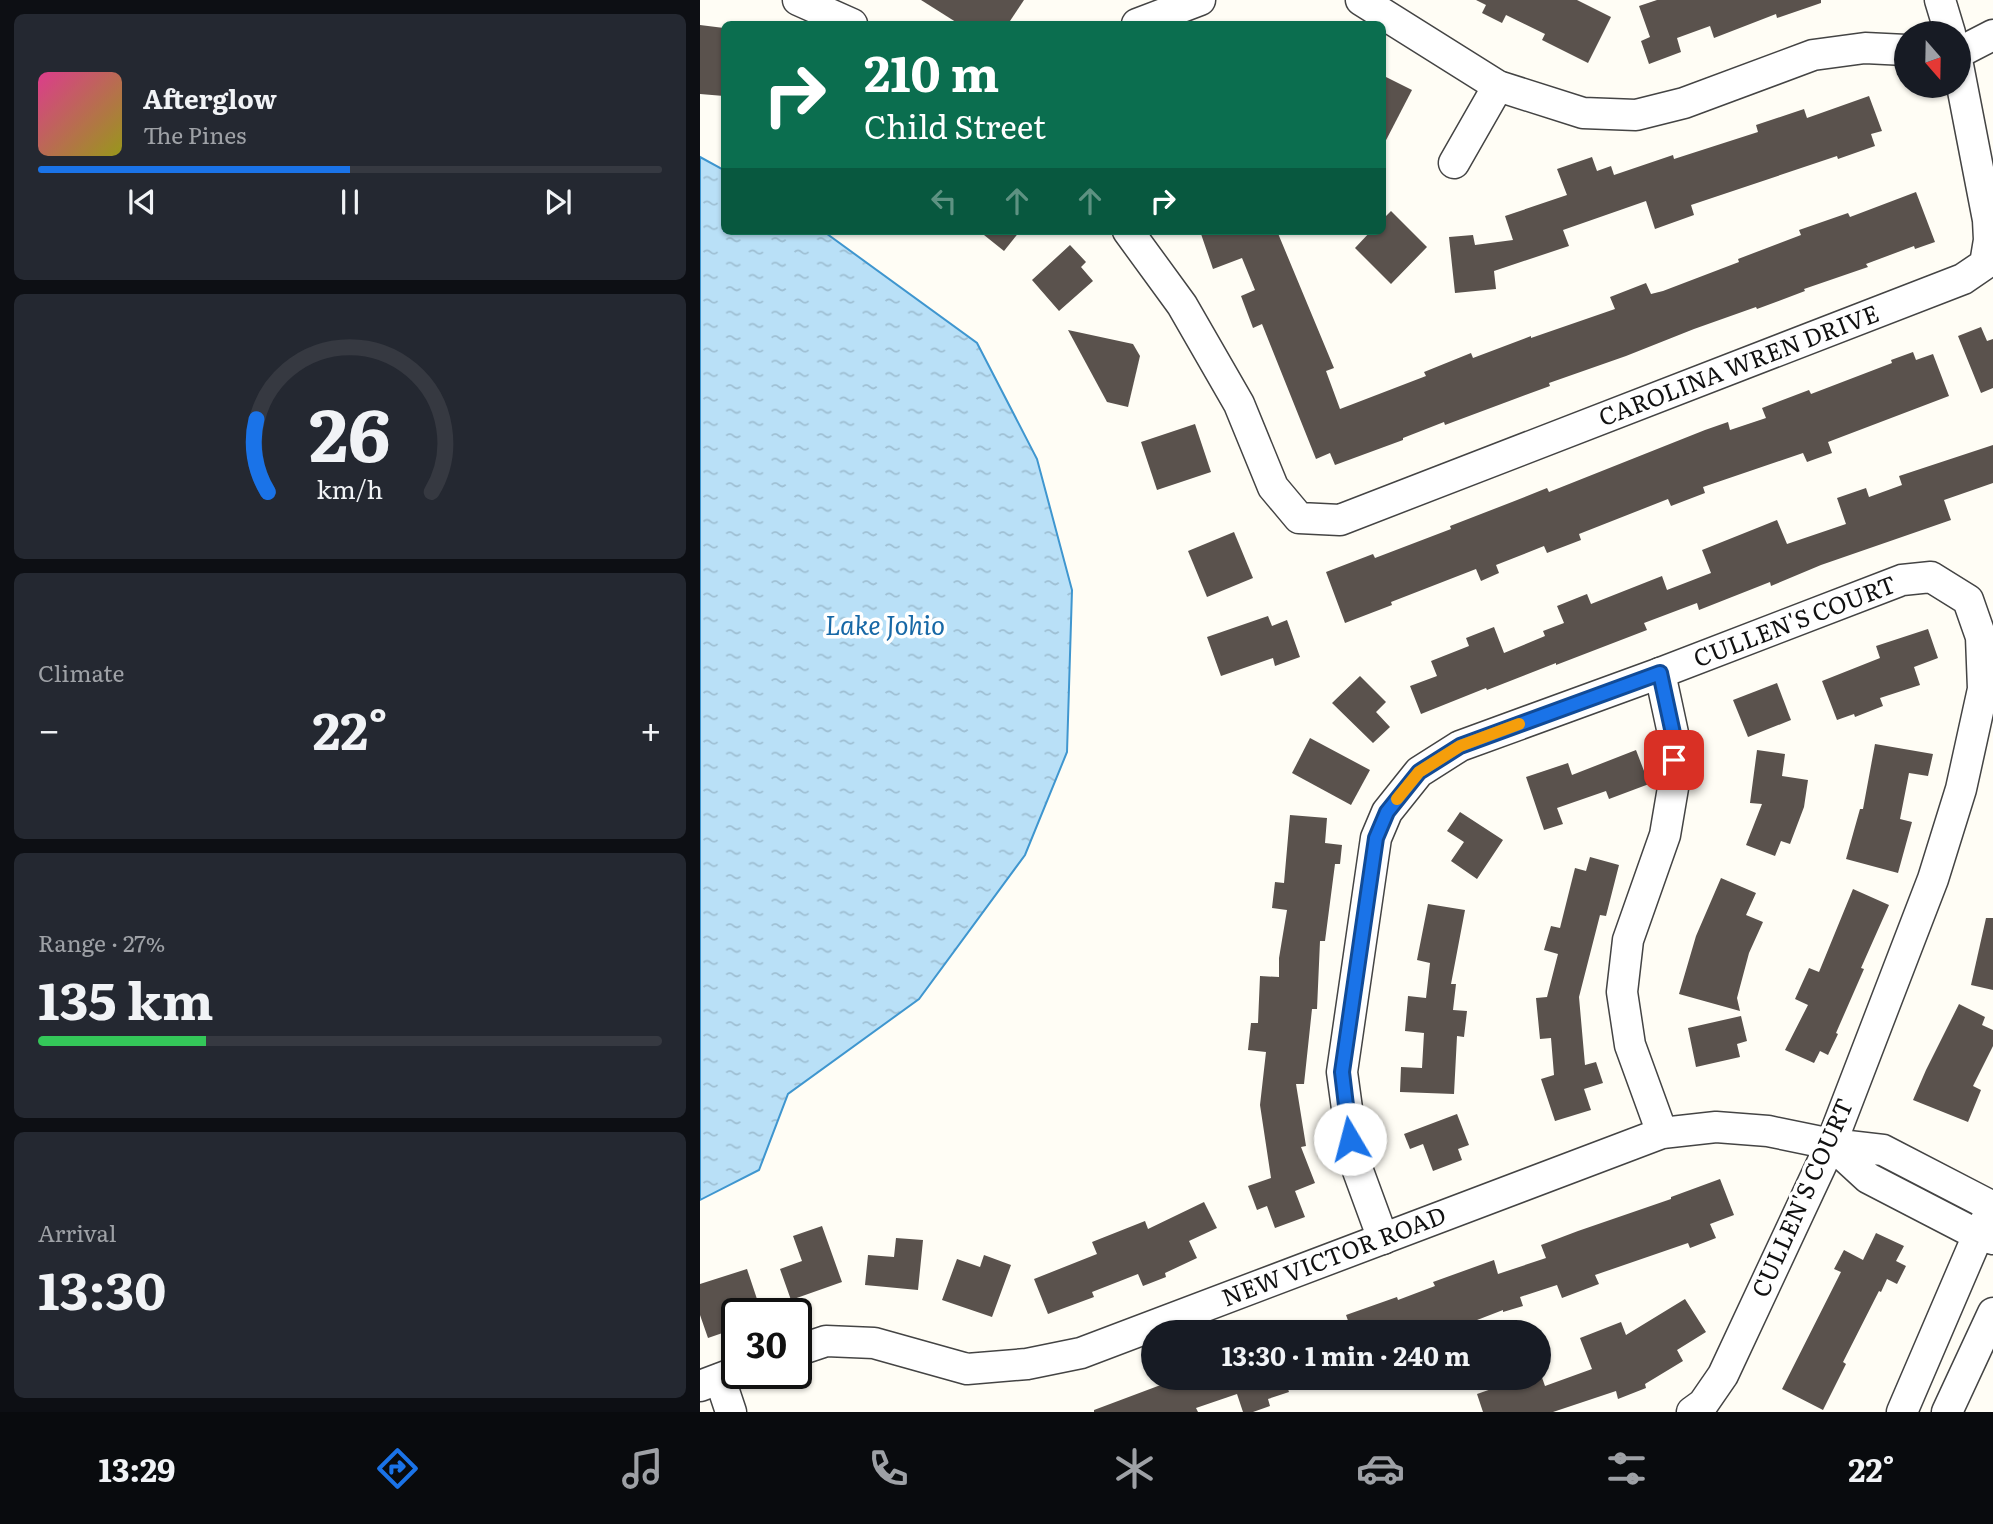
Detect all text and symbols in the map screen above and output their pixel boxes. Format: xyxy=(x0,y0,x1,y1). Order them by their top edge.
north arrow xyxy=(1894,21,1970,98)
map controls xyxy=(1894,21,1971,98)
text: 210 m xyxy=(864,34,999,107)
icon: right xyxy=(749,49,840,140)
text: Afterglow xyxy=(143,78,277,117)
text: Child Street xyxy=(864,101,1046,149)
text: The Pines xyxy=(143,117,246,151)
icon: left xyxy=(925,182,963,220)
icon: ahead xyxy=(998,182,1036,220)
icon: ahead xyxy=(1071,182,1109,220)
icon: right xyxy=(1144,182,1182,220)
icon: previous xyxy=(123,183,161,221)
icon: pause xyxy=(331,183,369,221)
icon: next xyxy=(539,183,577,221)
street label: CAROLINA WREN DRIVE xyxy=(1593,294,1883,433)
text: 26 xyxy=(309,377,391,485)
text: km/h xyxy=(317,470,383,507)
street label: CULLEN'S COURT xyxy=(1688,565,1900,674)
water label: Lake Johio xyxy=(825,604,945,643)
text: Climate xyxy=(38,655,124,689)
text: 22° xyxy=(312,689,388,766)
text: − xyxy=(38,699,60,756)
text: + xyxy=(640,699,662,756)
pin xyxy=(1644,730,1704,790)
icon: arrive xyxy=(1655,741,1693,779)
text: Range · 27% xyxy=(38,925,165,959)
text: 135 km xyxy=(38,959,214,1036)
street label: CULLEN'S COURT xyxy=(1741,1092,1860,1302)
position arrow xyxy=(1313,1102,1387,1176)
street label: NEW VICTOR ROAD xyxy=(1216,1196,1450,1314)
text: Arrival xyxy=(38,1215,117,1249)
text: 13:30 xyxy=(38,1249,166,1326)
speed limit sign: 30 xyxy=(721,1298,812,1389)
text: 13:30 · 1 min · 240 m xyxy=(1222,1335,1470,1374)
text: 13:29 xyxy=(98,1444,176,1492)
icon: directions xyxy=(373,1444,422,1493)
icon: music xyxy=(618,1444,667,1493)
icon: phone xyxy=(864,1444,913,1493)
icon: climate xyxy=(1110,1444,1159,1493)
icon: car xyxy=(1356,1444,1405,1493)
icon: filters xyxy=(1602,1444,1651,1493)
text: 22° xyxy=(1848,1444,1895,1492)

